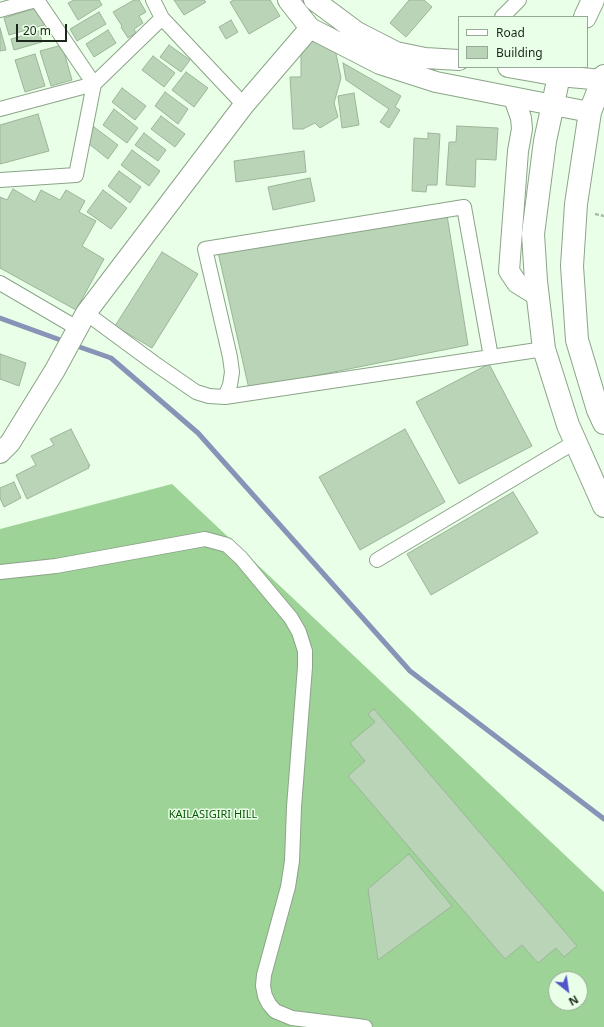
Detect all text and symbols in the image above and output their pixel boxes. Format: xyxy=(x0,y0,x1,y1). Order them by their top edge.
scale bar xyxy=(18,16,69,42)
legend xyxy=(458,16,588,68)
text: 20 m xyxy=(23,22,51,39)
text: Road xyxy=(496,24,525,41)
text: Building xyxy=(496,44,543,61)
park label: KAILASIGIRI HILL xyxy=(169,808,257,822)
north arrow xyxy=(548,971,588,1011)
text: N xyxy=(566,992,581,1010)

